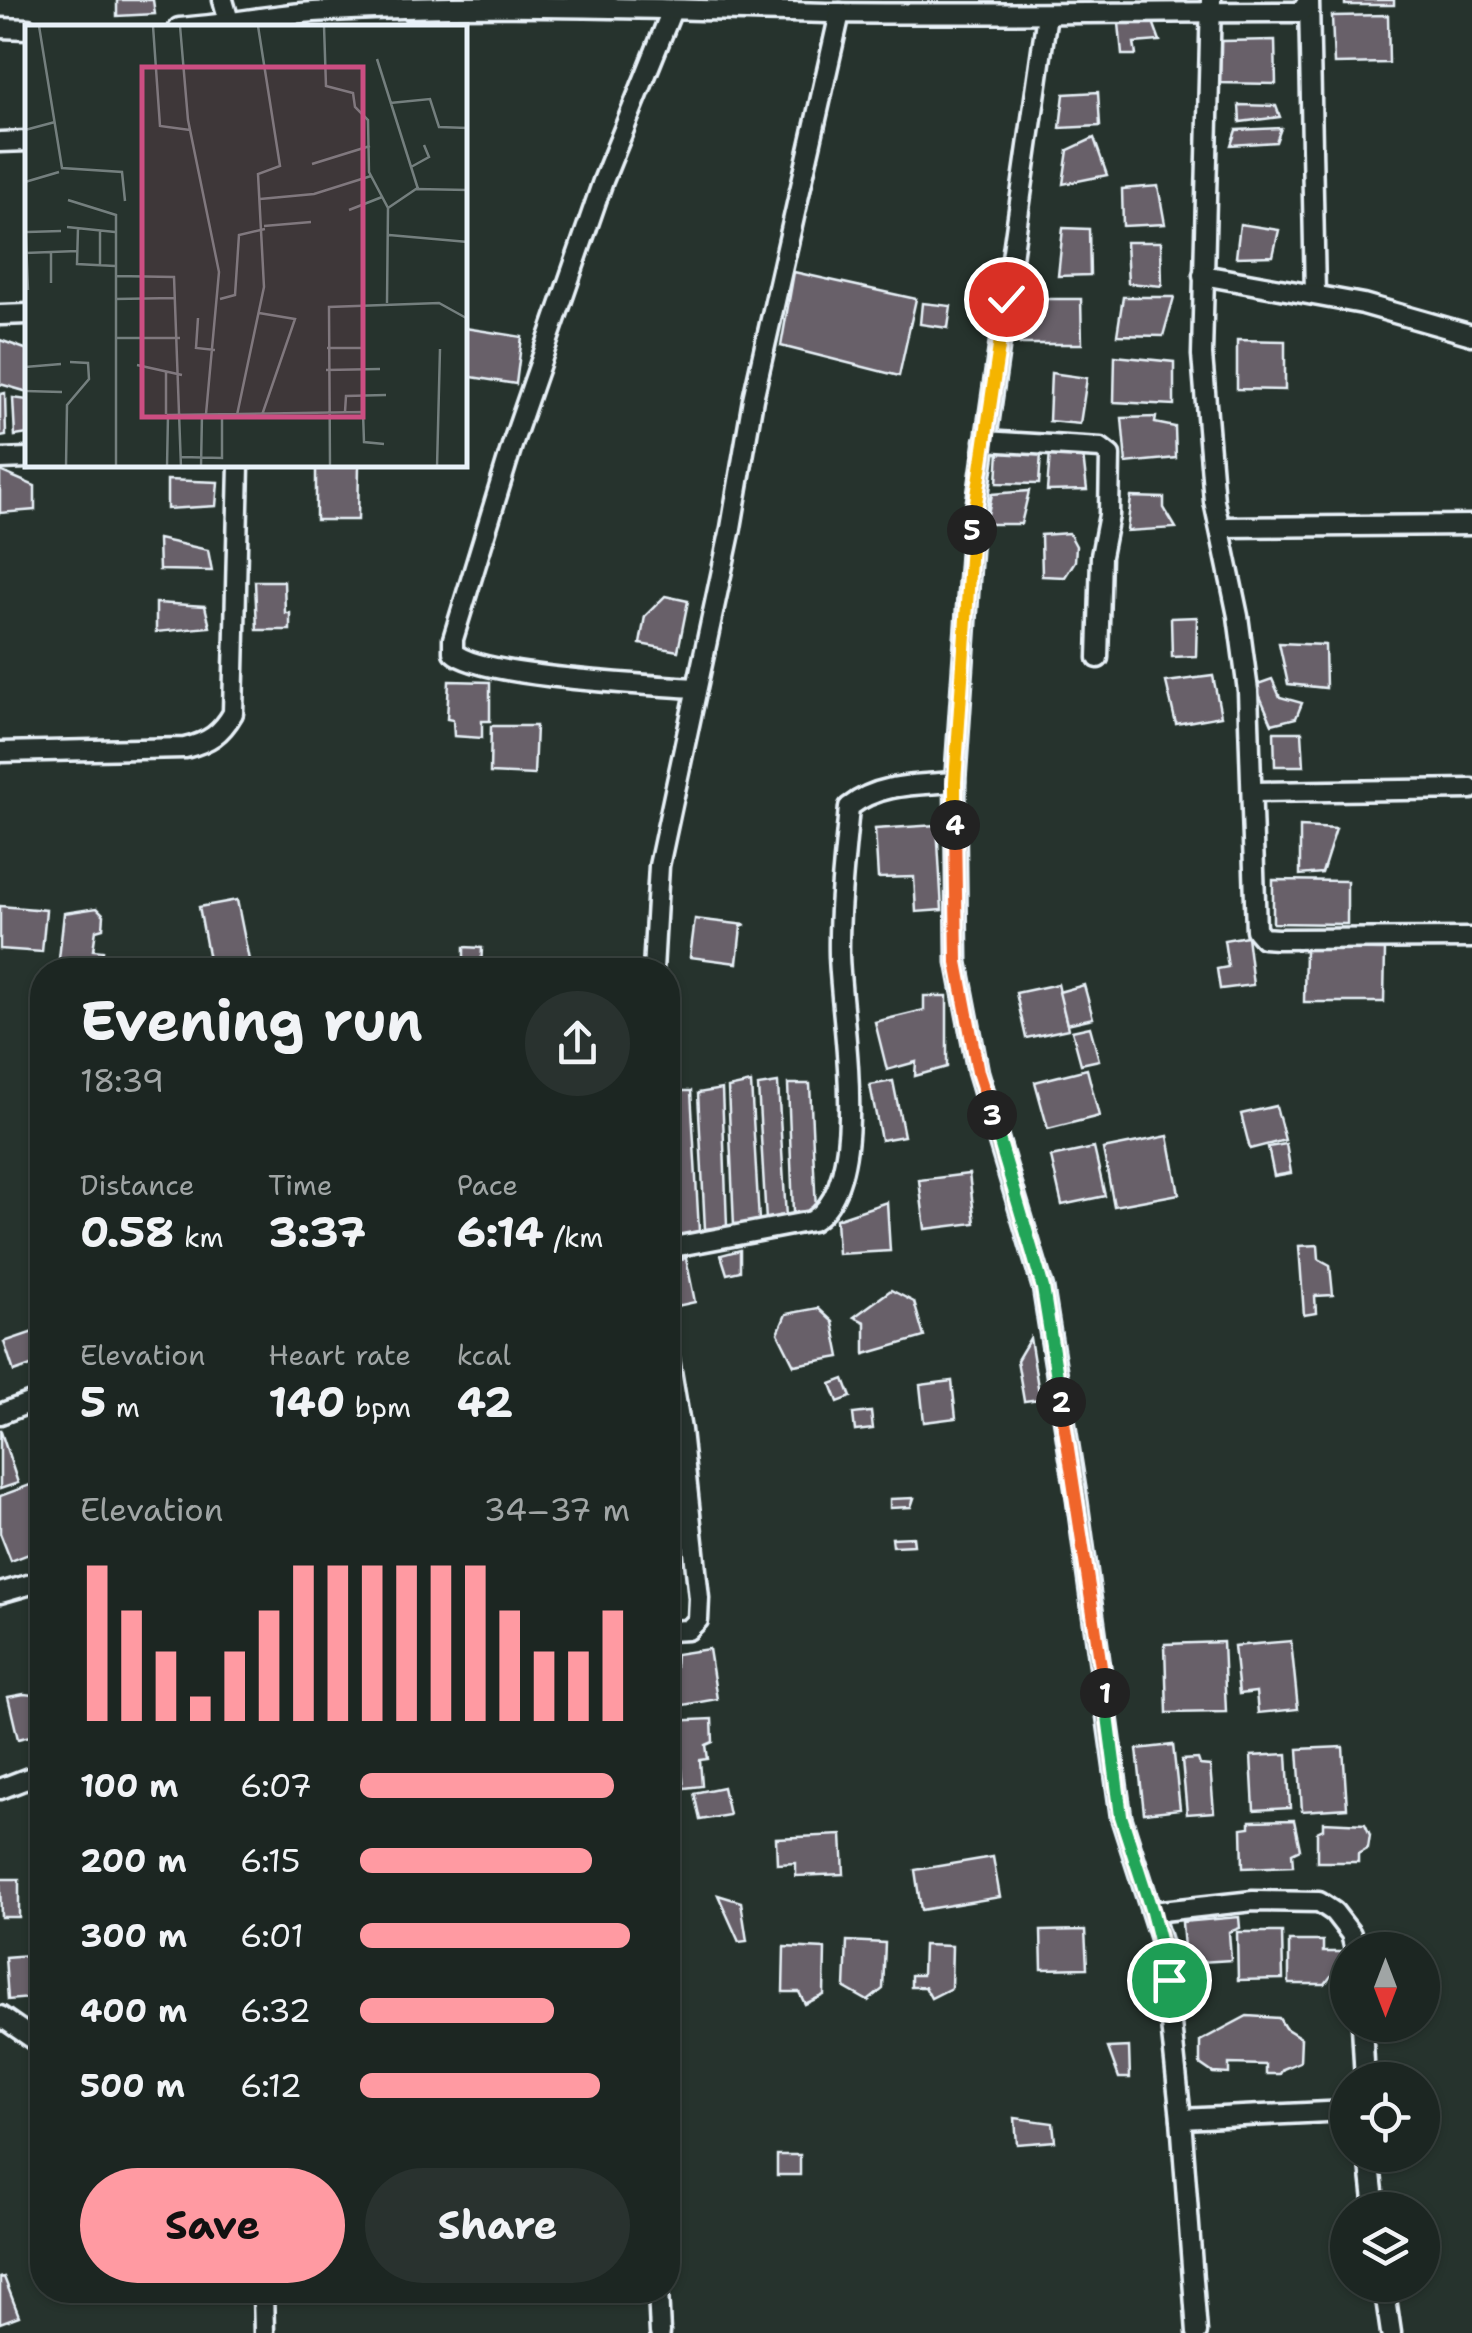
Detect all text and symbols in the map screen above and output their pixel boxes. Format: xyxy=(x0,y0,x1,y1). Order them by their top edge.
inset map xyxy=(25,25,468,468)
pin xyxy=(964,257,1049,342)
icon: check xyxy=(979,272,1034,327)
pin: 5 xyxy=(947,505,997,555)
text: 5 xyxy=(963,511,981,549)
pin: 4 xyxy=(930,800,980,850)
text: 4 xyxy=(945,806,965,844)
text: Evening run xyxy=(80,984,423,1058)
button: share xyxy=(525,991,630,1096)
text: 18:39 xyxy=(80,1059,164,1102)
pin: 3 xyxy=(967,1090,1017,1140)
text: 3 xyxy=(982,1096,1002,1134)
text: Distance xyxy=(80,1166,195,1204)
text: Time xyxy=(268,1166,333,1204)
text: Pace xyxy=(457,1166,518,1204)
text: 0.58 xyxy=(80,1204,174,1260)
text: 3:37 xyxy=(268,1204,366,1260)
text: 6:14 xyxy=(457,1204,544,1260)
text: km xyxy=(174,1218,224,1256)
text: /km xyxy=(544,1218,604,1256)
text: Elevation xyxy=(80,1336,205,1374)
text: Heart rate xyxy=(268,1336,411,1374)
text: kcal xyxy=(457,1336,511,1374)
text: 5 xyxy=(80,1374,106,1430)
text: 140 xyxy=(268,1374,345,1430)
text: 42 xyxy=(457,1374,513,1430)
pin: 2 xyxy=(1036,1377,1086,1427)
text: 2 xyxy=(1051,1383,1071,1421)
text: m xyxy=(106,1388,140,1426)
text: bpm xyxy=(345,1388,411,1426)
text: Elevation xyxy=(80,1488,223,1531)
text: 34–37 m xyxy=(483,1488,630,1531)
pin: 1 xyxy=(1080,1668,1130,1718)
text: 1 xyxy=(1099,1674,1111,1712)
text: 100 m xyxy=(80,1764,179,1807)
text: 6:07 xyxy=(240,1764,312,1807)
text: 200 m xyxy=(80,1839,187,1882)
text: 6:15 xyxy=(240,1839,300,1882)
text: 300 m xyxy=(80,1914,187,1957)
text: 6:01 xyxy=(240,1914,304,1957)
north arrow xyxy=(1330,1932,1440,2042)
map controls xyxy=(1330,1932,1440,2302)
pin xyxy=(1127,1938,1212,2023)
icon: arrive xyxy=(1142,1953,1197,2008)
text: 400 m xyxy=(80,1989,187,2032)
text: 6:32 xyxy=(240,1989,311,2032)
button: locate xyxy=(1330,2062,1440,2172)
text: 500 m xyxy=(80,2064,185,2107)
text: 6:12 xyxy=(240,2064,302,2107)
button: Save xyxy=(80,2168,345,2283)
button: Share xyxy=(365,2168,630,2283)
button: layers xyxy=(1330,2192,1440,2302)

